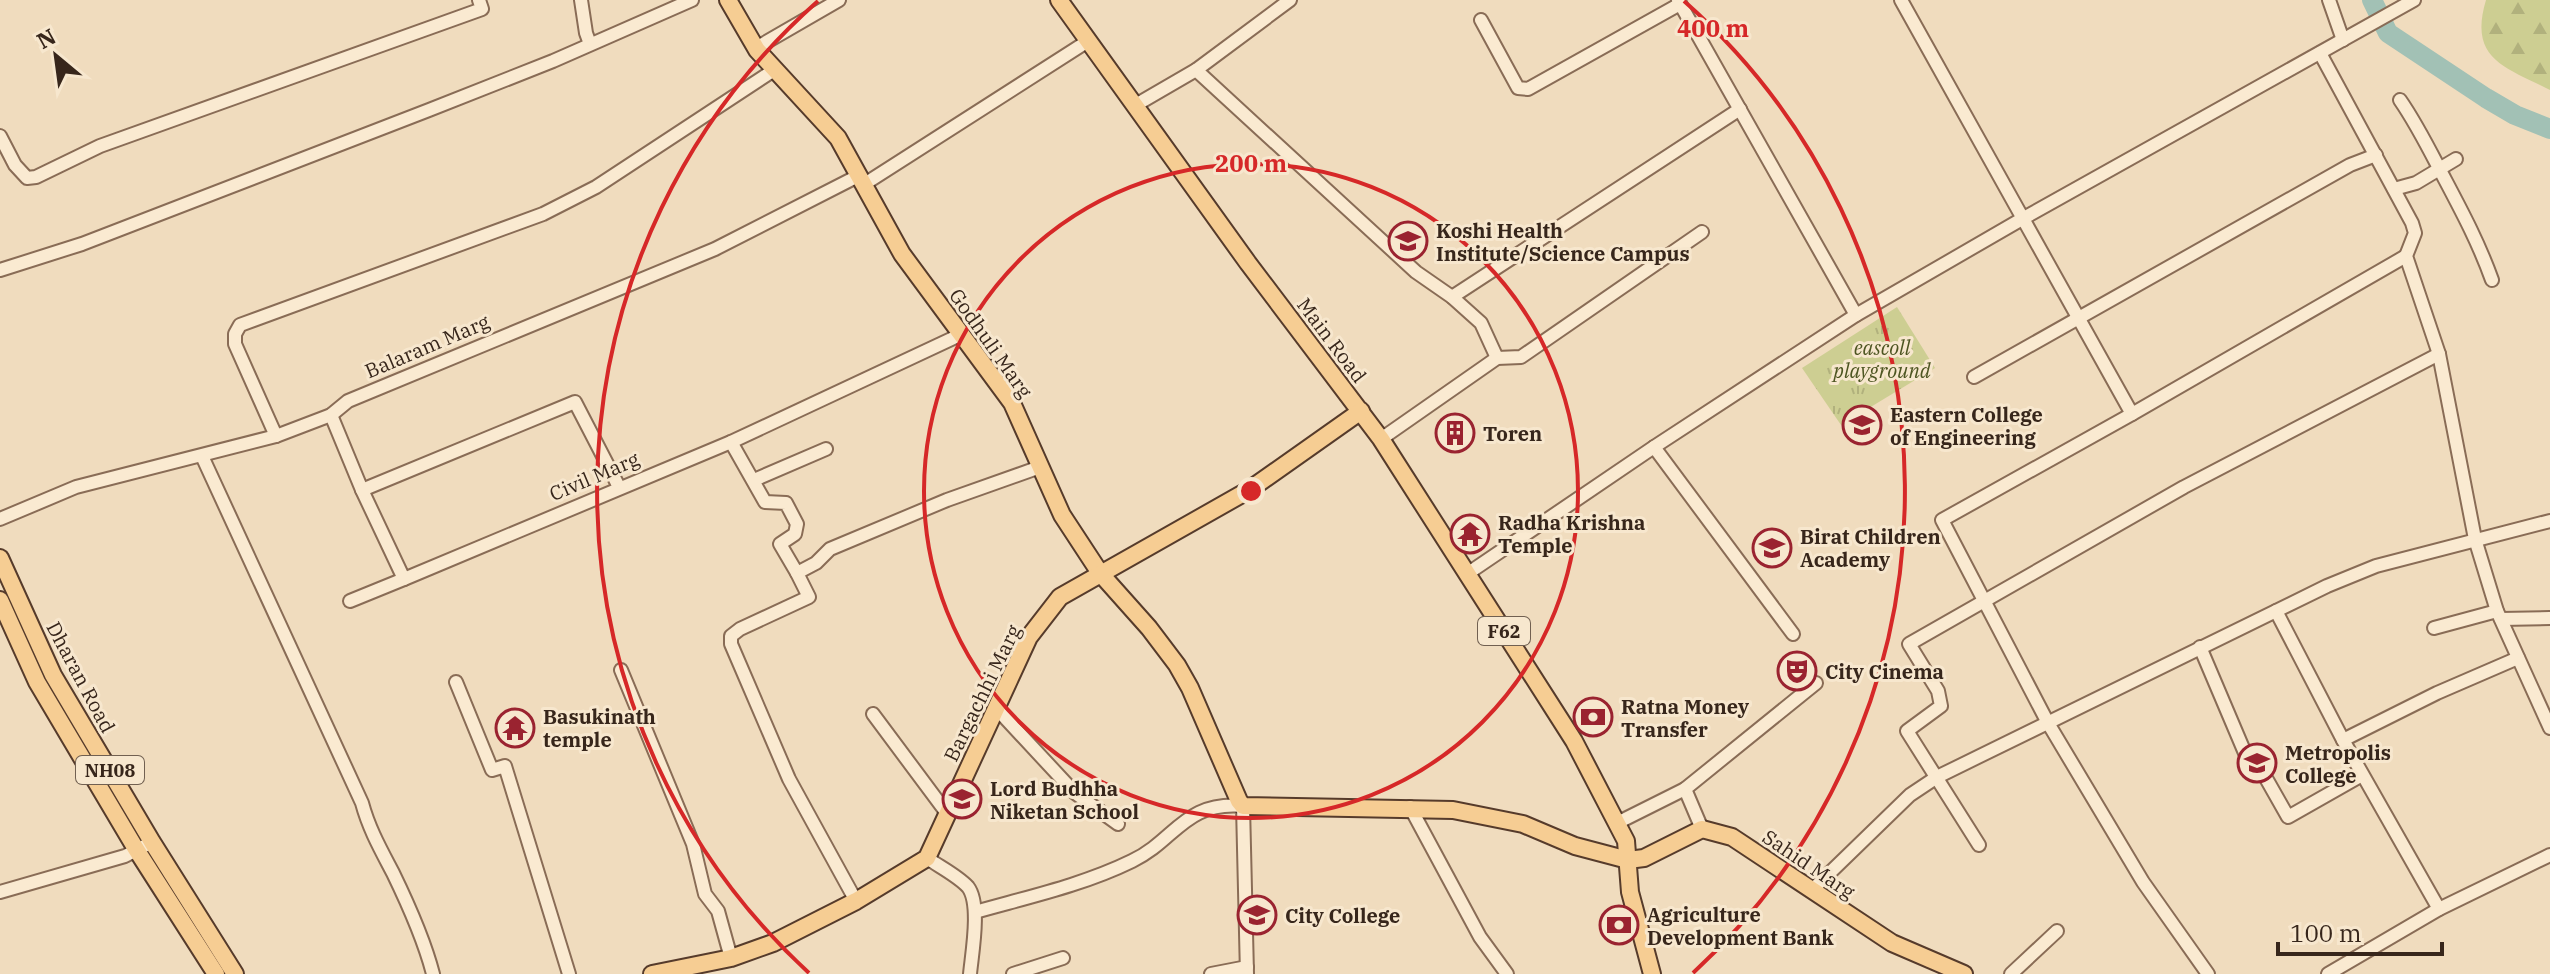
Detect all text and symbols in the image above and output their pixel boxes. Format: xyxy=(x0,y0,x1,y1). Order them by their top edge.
text: 400 m xyxy=(1677,12,1749,44)
north arrow xyxy=(16,16,96,96)
text: N xyxy=(31,21,61,55)
text: 200 m xyxy=(1215,147,1287,179)
place label: Koshi Health Institute/Science Campus xyxy=(1436,217,1690,267)
school or university icon: Koshi Health Institute/Science Campus xyxy=(1387,220,1429,262)
street label: Godhuli Marg xyxy=(943,283,1039,403)
street label: Main Road xyxy=(1291,292,1373,388)
street label: Balaram Marg xyxy=(361,308,494,384)
park label: eascoll playground xyxy=(1831,334,1932,384)
place label: Eastern College of Engineering xyxy=(1890,401,2043,451)
school or university icon: Eastern College of Engineering xyxy=(1841,404,1883,446)
building icon: Toren xyxy=(1434,412,1476,454)
place label: Toren xyxy=(1483,420,1542,447)
street label: Civil Marg xyxy=(545,445,643,507)
centre of rings xyxy=(1237,477,1265,505)
place label: Radha Krishna Temple xyxy=(1498,509,1645,559)
temple icon: Radha Krishna Temple xyxy=(1449,513,1491,555)
place label: Birat Children Academy xyxy=(1800,523,1941,573)
school or university icon: Birat Children Academy xyxy=(1751,527,1793,569)
street label: Dharan Road xyxy=(40,617,122,737)
road number: F62 xyxy=(1478,617,1530,645)
street label: Bargachhi Marg xyxy=(937,620,1027,766)
theatre icon: City Cinema xyxy=(1776,650,1818,692)
place label: City Cinema xyxy=(1825,658,1944,685)
place label: Ratna Money Transfer xyxy=(1621,693,1750,743)
bank icon: Ratna Money Transfer xyxy=(1572,696,1614,738)
place label: Basukinath temple xyxy=(543,703,656,753)
temple icon: Basukinath temple xyxy=(494,707,536,749)
place label: Metropolis College xyxy=(2285,739,2391,789)
school or university icon: Metropolis College xyxy=(2236,742,2278,784)
road number: NH08 xyxy=(76,756,144,784)
place label: Lord Budhha Niketan School xyxy=(990,775,1139,825)
school or university icon: Lord Budhha Niketan School xyxy=(941,778,983,820)
street label: Sahid Marg xyxy=(1757,823,1861,905)
school or university icon: City College xyxy=(1236,894,1278,936)
place label: Agriculture Development Bank xyxy=(1647,901,1834,951)
place label: City College xyxy=(1285,902,1400,929)
bank icon: Agriculture Development Bank xyxy=(1598,904,1640,946)
scale bar xyxy=(2278,906,2442,956)
text: 100 m xyxy=(2290,917,2362,949)

